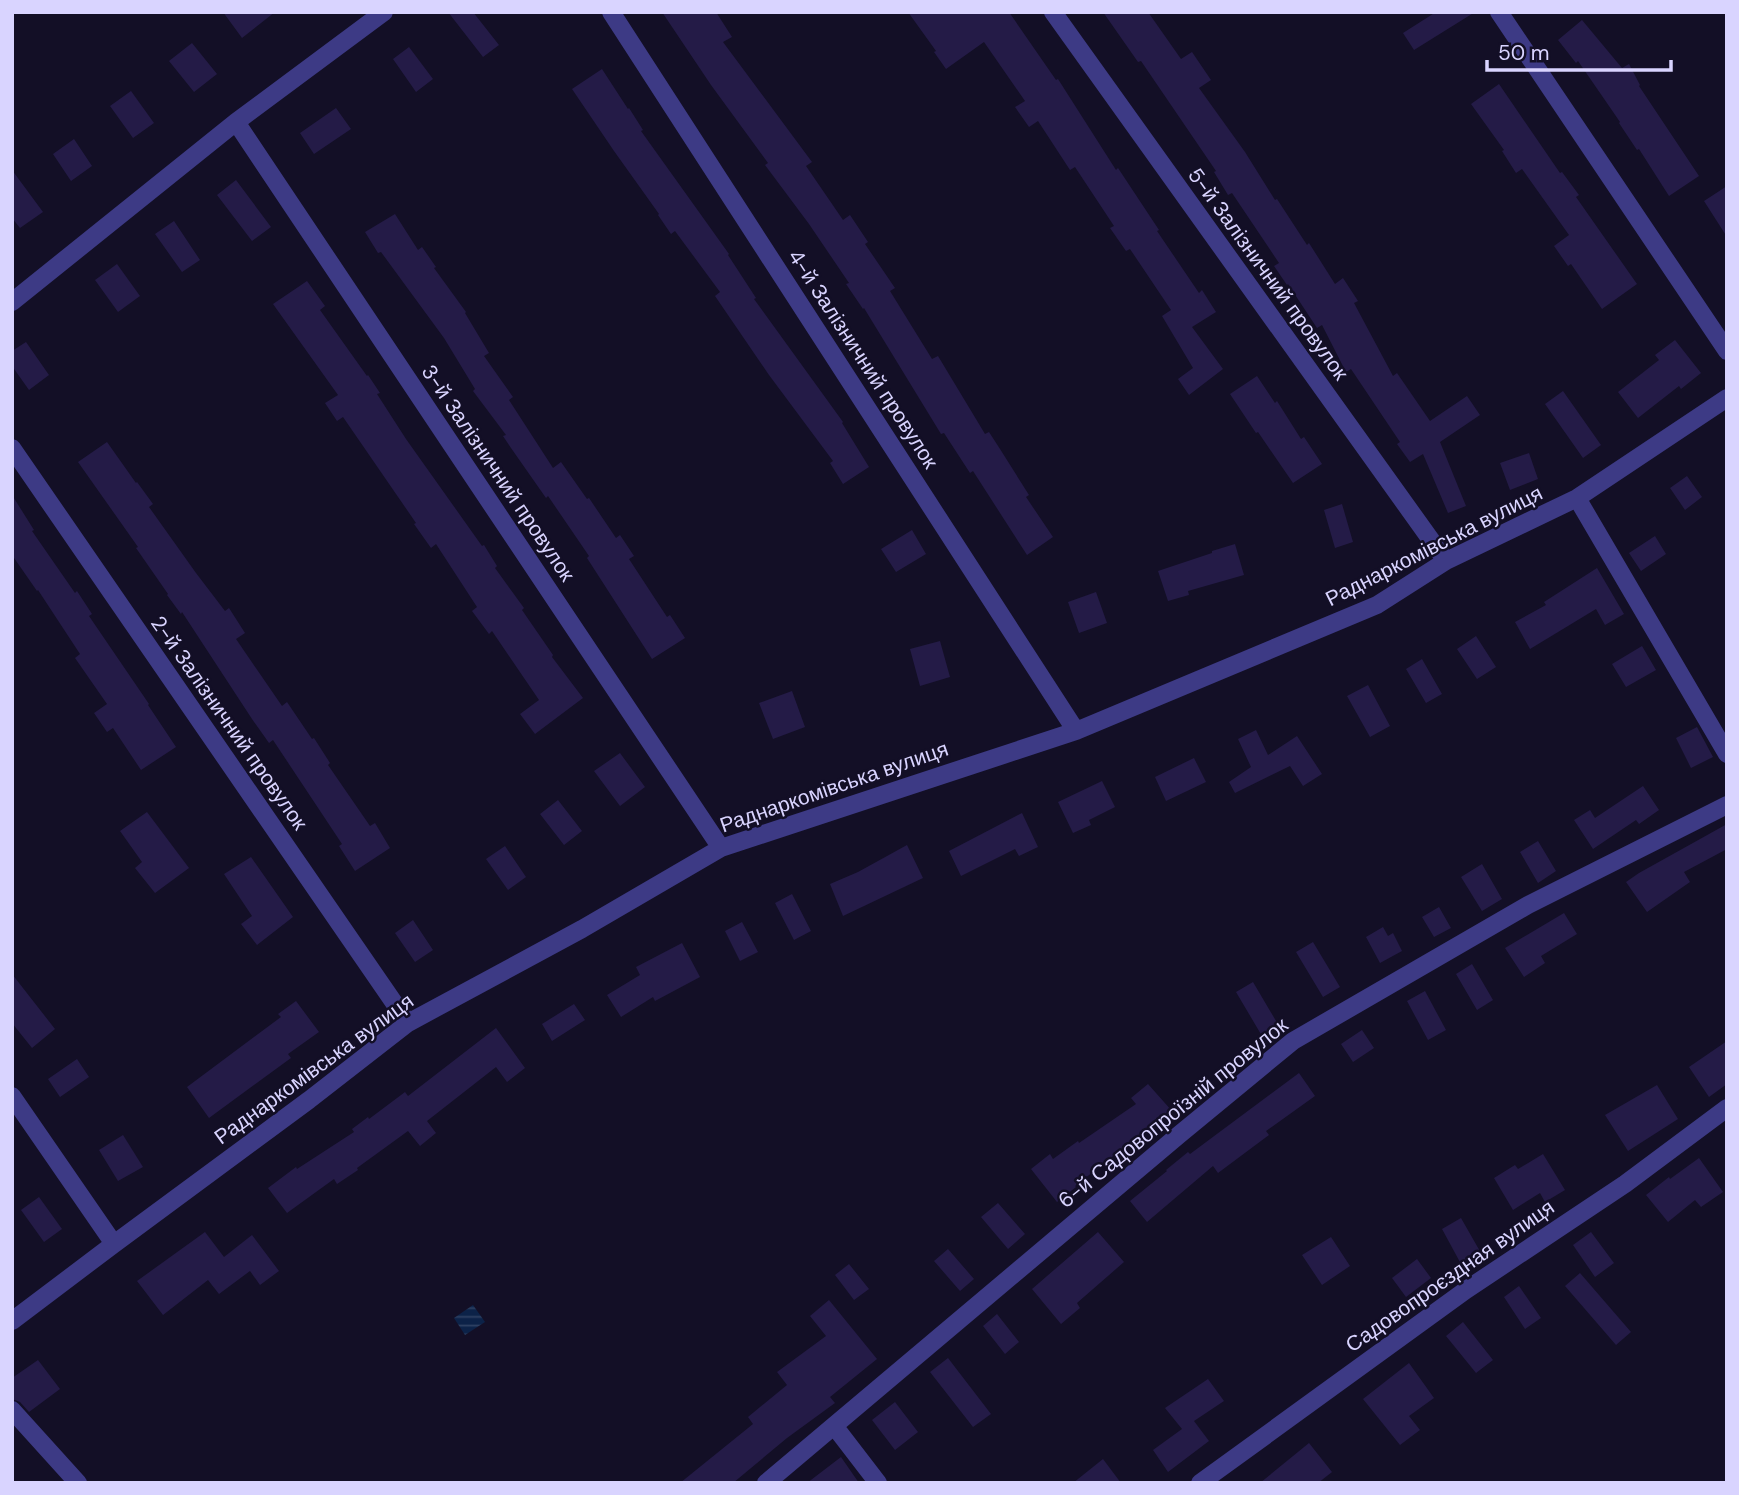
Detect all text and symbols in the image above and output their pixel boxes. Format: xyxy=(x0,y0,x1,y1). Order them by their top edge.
scale bar xyxy=(1487,28,1671,72)
text: 50 m xyxy=(1498,39,1549,67)
street label: 5-й Залізничний провулок xyxy=(1181,162,1355,386)
street label: 4-й Залізничний провулок xyxy=(782,244,945,475)
street label: 3-й Залізничний провулок xyxy=(415,359,582,588)
street label: Раднаркомівська вулиця xyxy=(1321,479,1547,613)
street label: 2-й Залізничний провулок xyxy=(144,610,314,836)
street label: Раднаркомівська вулиця xyxy=(716,735,952,839)
street label: Раднаркомівська вулиця xyxy=(209,987,419,1151)
street label: 6-й Садовопроїзній провулок xyxy=(1052,1011,1294,1215)
street label: Садовопроєздная вулиця xyxy=(1340,1193,1560,1359)

